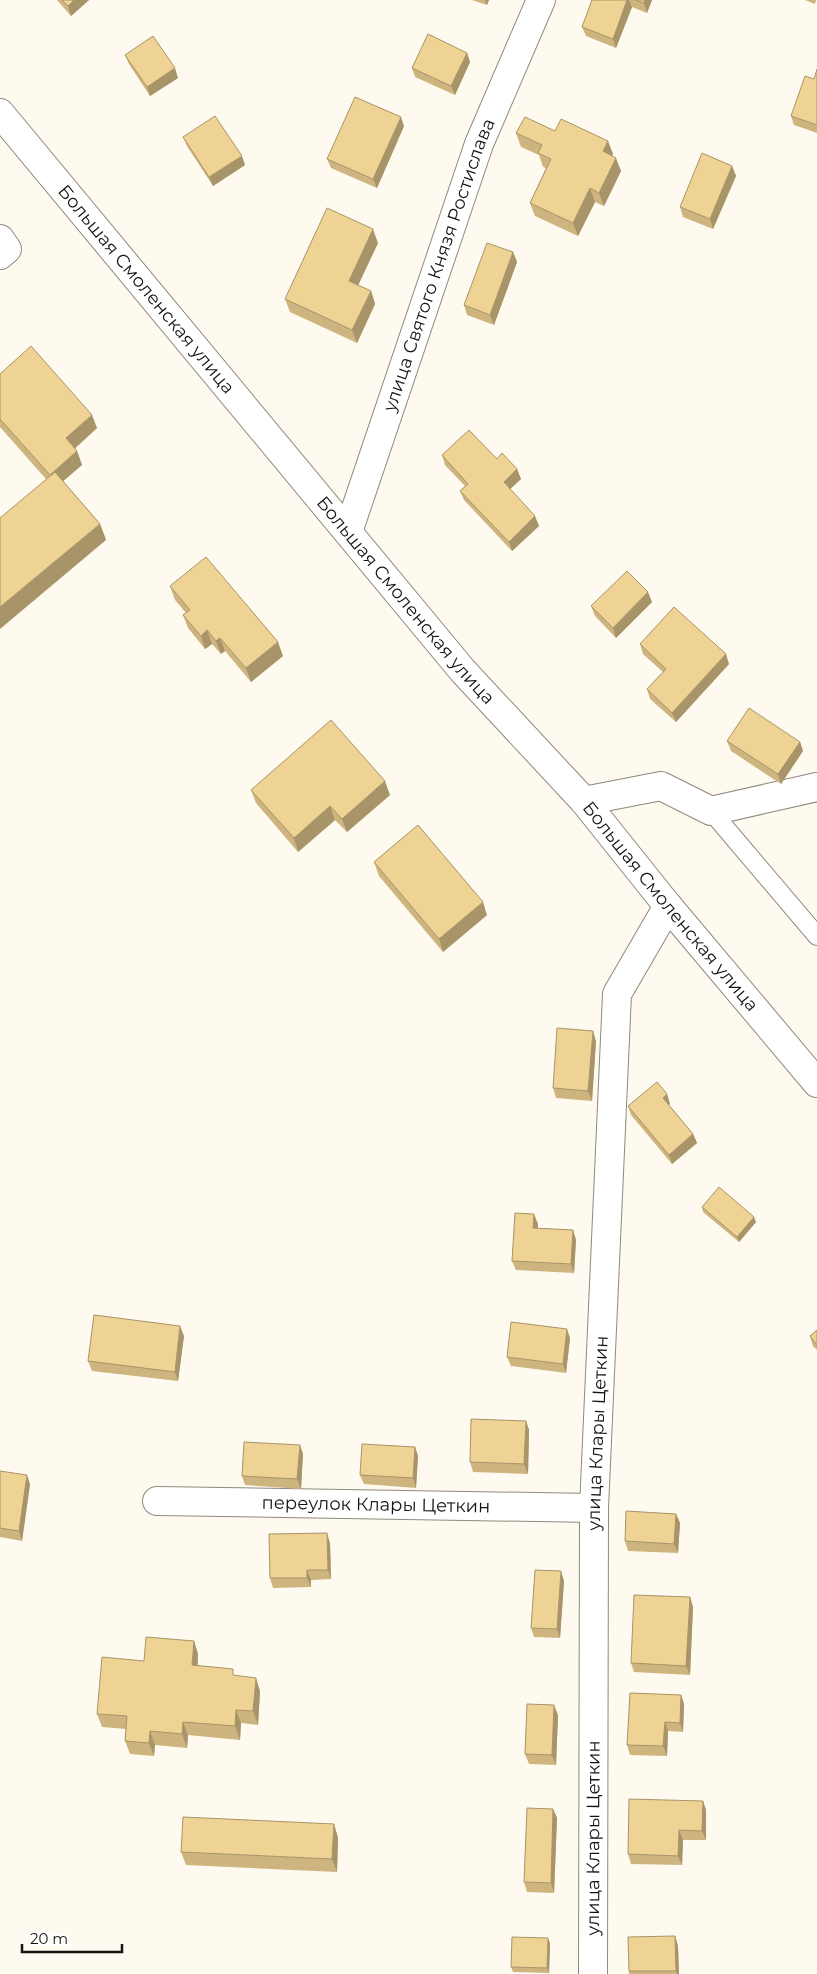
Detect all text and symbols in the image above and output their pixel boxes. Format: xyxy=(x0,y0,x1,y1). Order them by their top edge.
street label: улица Святого Князя Ростислава xyxy=(378,115,500,415)
street label: Большая Смоленская улица xyxy=(53,180,239,398)
street label: Большая Смоленская улица xyxy=(312,492,499,709)
street label: Большая Смоленская улица xyxy=(578,797,763,1016)
street label: улица Клары Цеткин xyxy=(583,1335,613,1532)
street label: переулок Клары Цеткин xyxy=(262,1492,490,1517)
street label: улица Клары Цеткин xyxy=(582,1740,605,1937)
scale bar xyxy=(22,1922,122,1954)
text: 20 m xyxy=(30,1929,68,1948)

